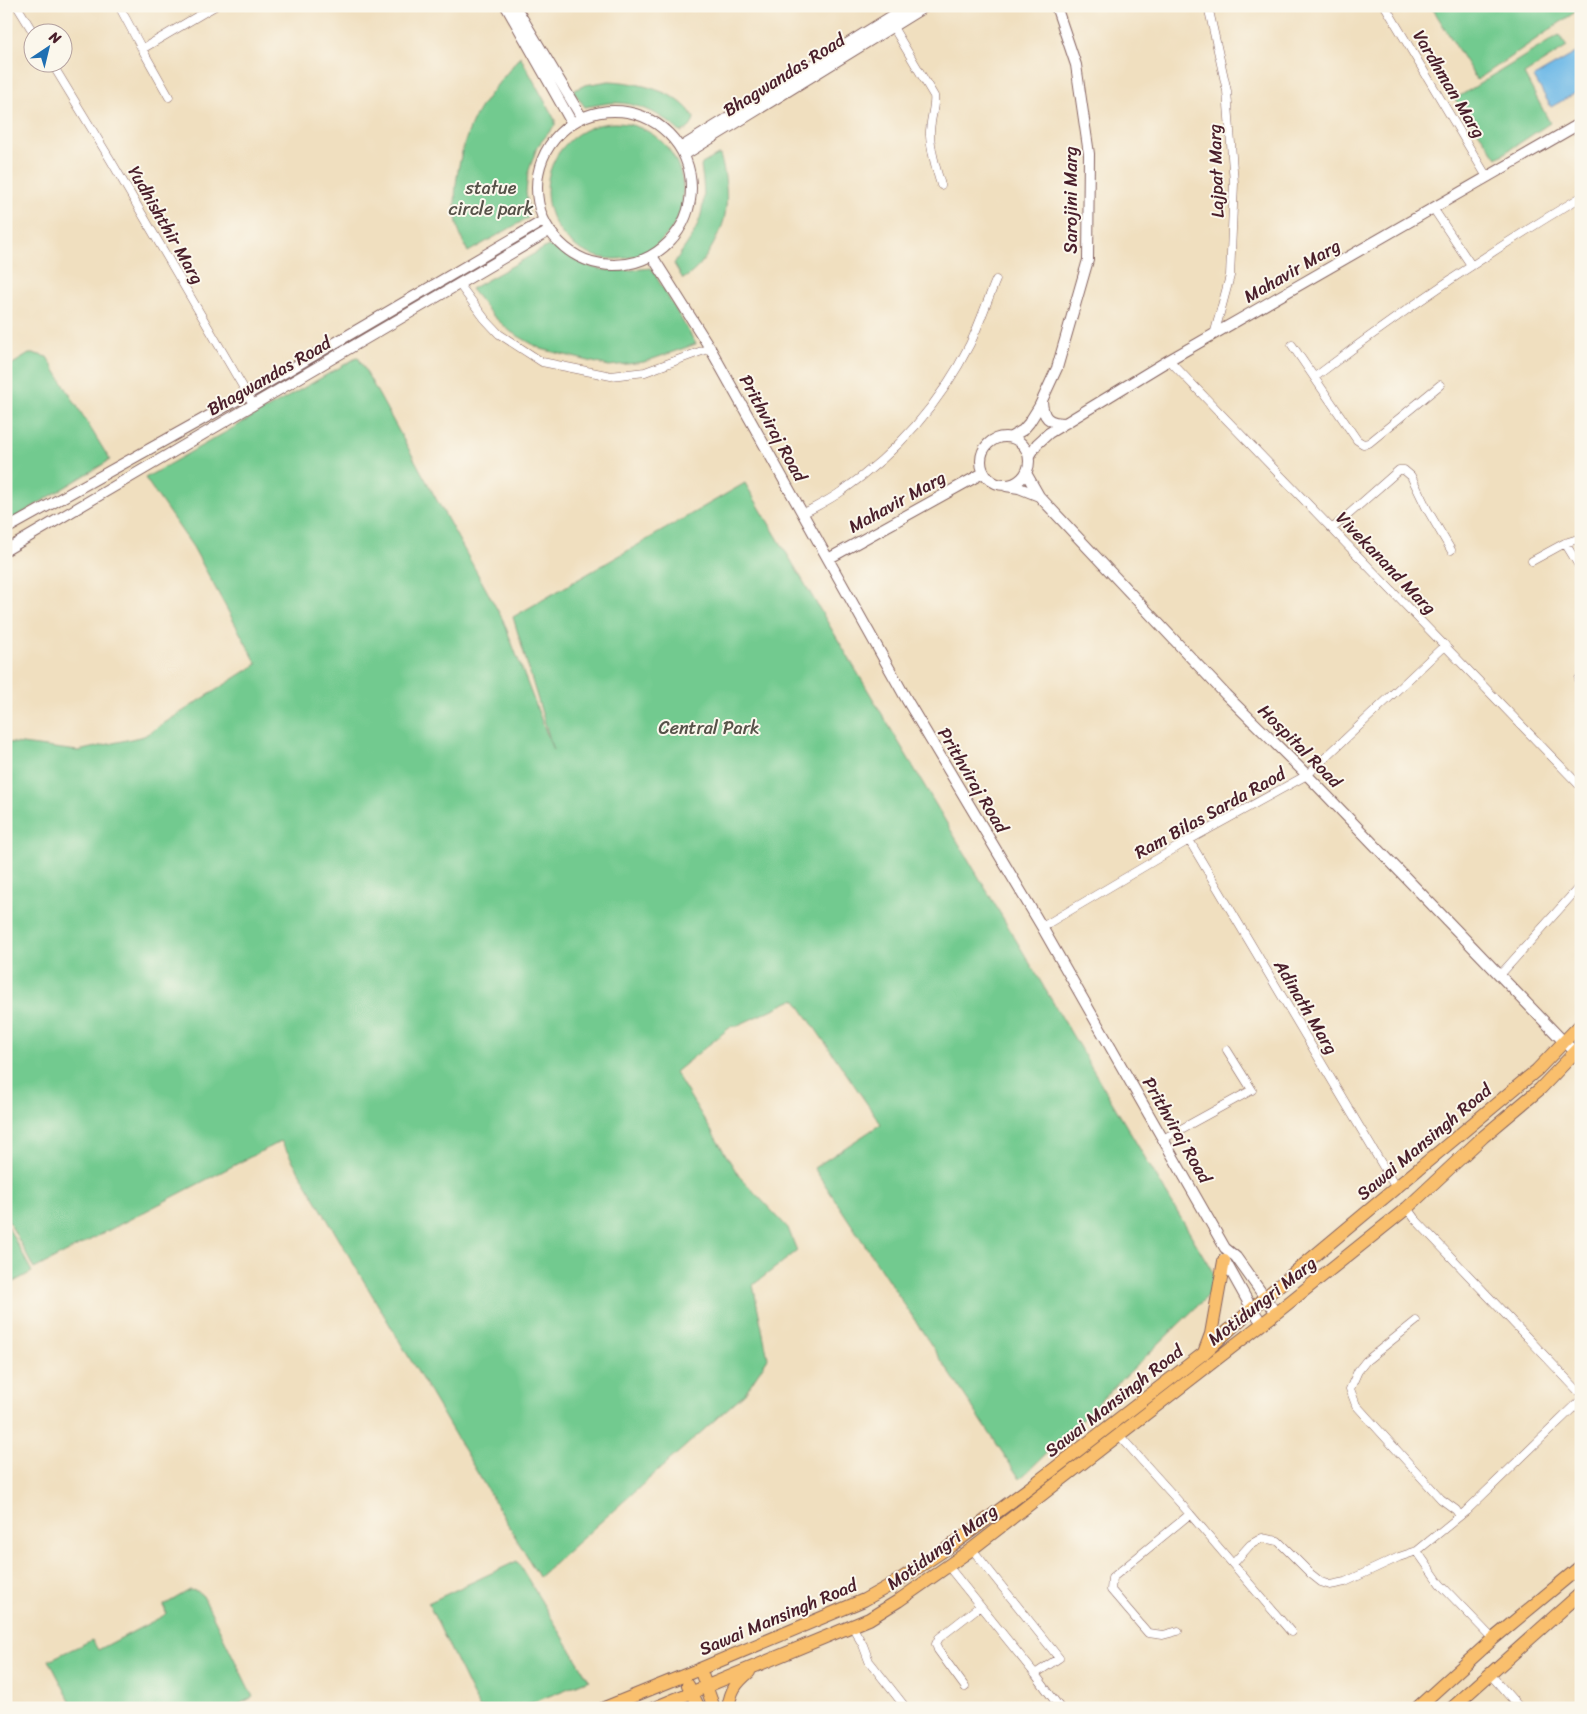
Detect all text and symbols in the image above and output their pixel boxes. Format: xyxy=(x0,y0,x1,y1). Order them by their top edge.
north arrow xyxy=(22,22,72,72)
street label: Vardhman Marg xyxy=(1404,23,1494,145)
text: N xyxy=(43,24,67,51)
street label: Bhagwandas Road xyxy=(716,24,853,125)
street label: Lajpat Marg xyxy=(1198,124,1234,218)
street label: Sarojini Marg xyxy=(1055,146,1087,254)
street label: Yudhishthir Marg xyxy=(119,159,213,291)
park label: statue circle park xyxy=(449,172,534,225)
street label: Mahavir Marg xyxy=(1237,230,1347,312)
street label: Bhagwandas Road xyxy=(201,327,339,425)
street label: Prithviraj Road xyxy=(730,368,817,489)
street label: Mahavir Marg xyxy=(842,462,952,542)
street label: Vivekanand Marg xyxy=(1328,503,1444,623)
street label: Hospital Road xyxy=(1250,696,1351,797)
park label: Central Park xyxy=(658,712,760,744)
street label: Prithviraj Road xyxy=(929,721,1018,840)
street label: Ram Bilas Sarda Raod xyxy=(1128,757,1293,868)
street label: Adinath Marg xyxy=(1264,952,1347,1061)
street label: Prithviraj Road xyxy=(1133,1071,1221,1191)
street label: Sawai Mansingh Road xyxy=(1349,1074,1500,1209)
street label: Motidungri Marg xyxy=(1200,1248,1324,1354)
street label: Sawai Mansingh Road xyxy=(1037,1335,1192,1466)
street label: Motidungri Marg xyxy=(879,1495,1005,1599)
street label: Sawai Mansingh Road xyxy=(694,1569,864,1665)

